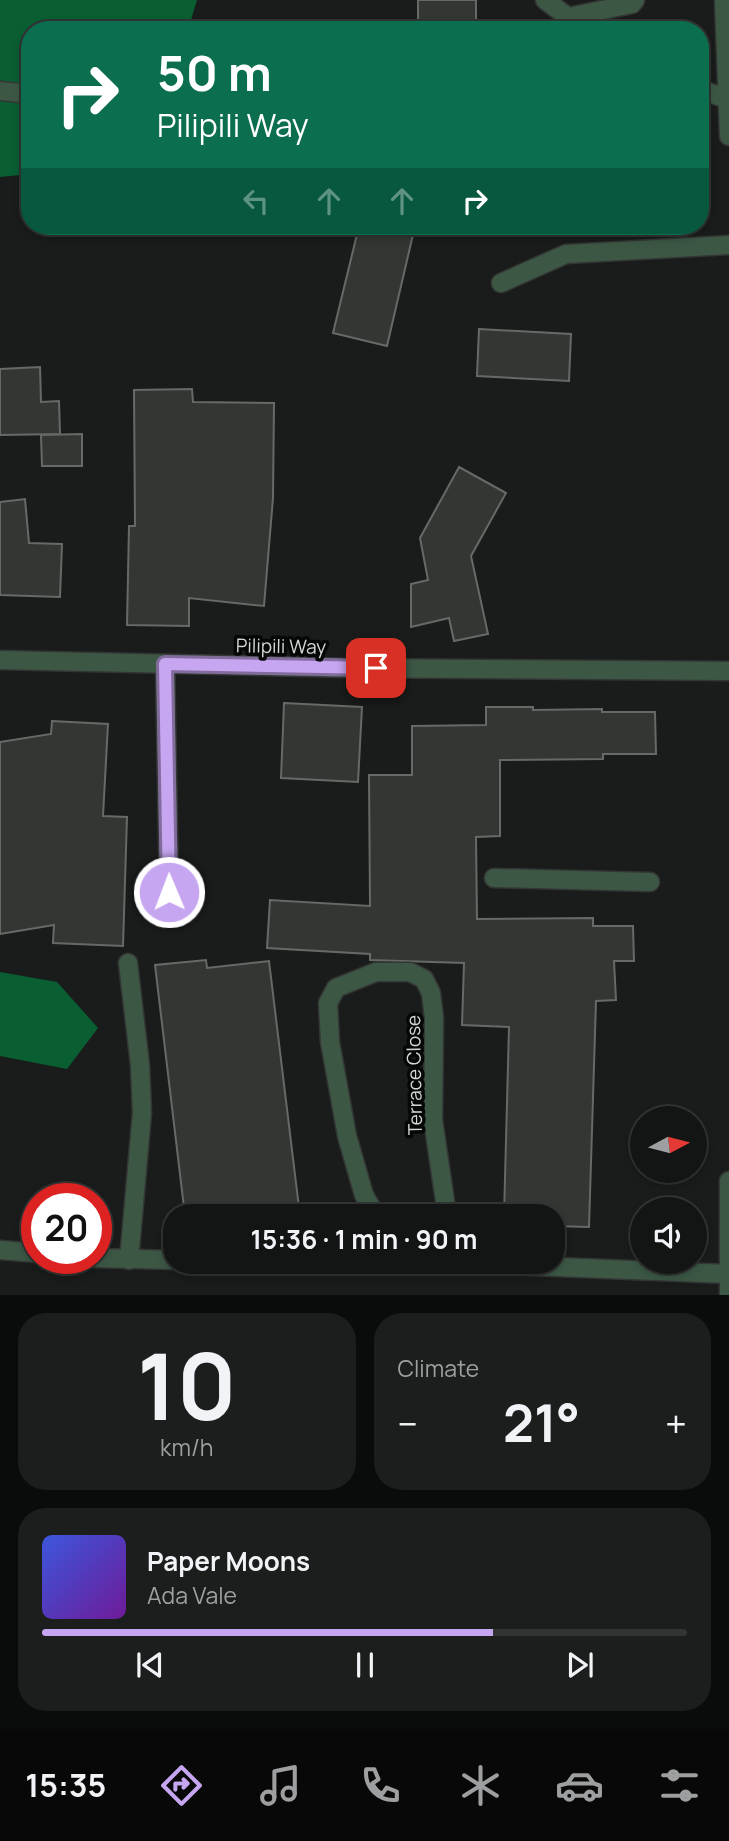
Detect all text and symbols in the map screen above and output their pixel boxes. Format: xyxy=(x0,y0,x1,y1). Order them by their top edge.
text: 50 m xyxy=(157,39,272,106)
icon: right xyxy=(42,49,133,140)
text: Pilipili Way xyxy=(157,103,309,147)
icon: left xyxy=(237,182,275,220)
icon: ahead xyxy=(310,182,348,220)
icon: ahead xyxy=(383,182,421,220)
icon: right xyxy=(456,182,494,220)
street label: Pilipili Way xyxy=(236,632,326,660)
pin xyxy=(346,638,406,698)
icon: arrive xyxy=(357,649,395,687)
position arrow xyxy=(132,855,206,929)
street label: Terrace Close xyxy=(400,1015,428,1135)
north arrow xyxy=(630,1106,707,1183)
map controls xyxy=(630,1106,707,1274)
speed limit sign: 20 xyxy=(21,1183,112,1274)
button: sound xyxy=(630,1197,707,1274)
text: 15:36 · 1 min · 90 m xyxy=(251,1221,477,1257)
text: 10 xyxy=(137,1323,237,1447)
text: Climate xyxy=(398,1352,479,1384)
text: 21° xyxy=(503,1387,580,1458)
text: − xyxy=(398,1397,418,1449)
text: + xyxy=(665,1397,687,1449)
text: km/h xyxy=(160,1431,214,1463)
text: Paper Moons xyxy=(147,1543,310,1579)
text: Ada Vale xyxy=(147,1579,237,1611)
icon: previous xyxy=(131,1646,169,1684)
icon: pause xyxy=(346,1646,384,1684)
icon: next xyxy=(561,1646,599,1684)
icon: directions xyxy=(157,1761,206,1810)
icon: music xyxy=(256,1761,305,1810)
icon: phone xyxy=(356,1761,405,1810)
icon: climate xyxy=(456,1761,505,1810)
icon: car xyxy=(555,1761,604,1810)
icon: filters xyxy=(655,1761,704,1810)
text: 15:35 xyxy=(25,1763,106,1807)

